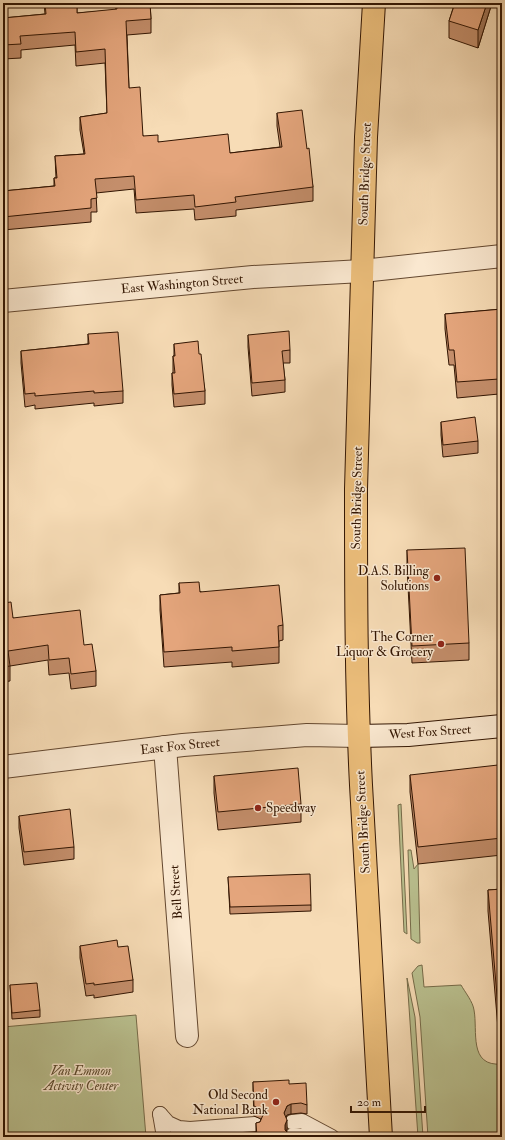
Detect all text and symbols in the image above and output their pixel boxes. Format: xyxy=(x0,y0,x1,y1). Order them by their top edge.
street label: South Bridge Street xyxy=(355,122,375,226)
street label: East Washington Street xyxy=(120,271,244,297)
street label: South Bridge Street xyxy=(348,446,366,550)
place label: D.A.S. Billing Solutions xyxy=(358,563,430,594)
marker: D.A.S. Billing Solutions xyxy=(432,573,442,583)
place label: The Corner Liquor & Grocery xyxy=(336,629,433,661)
marker: The Corner Liquor & Grocery xyxy=(436,639,446,649)
street label: West Fox Street xyxy=(387,721,472,743)
street label: East Fox Street xyxy=(139,734,221,758)
street label: South Bridge Street xyxy=(352,770,374,874)
place label: Speedway xyxy=(266,800,316,817)
marker: Speedway xyxy=(253,803,263,813)
street label: Bell Street xyxy=(166,864,186,920)
park label: Van Emmon Activity Center xyxy=(42,1063,119,1094)
place label: Old Second National Bank xyxy=(193,1087,269,1118)
scale bar xyxy=(351,1088,425,1114)
text: 20 m xyxy=(357,1095,382,1110)
marker: Old Second National Bank xyxy=(271,1097,281,1107)

